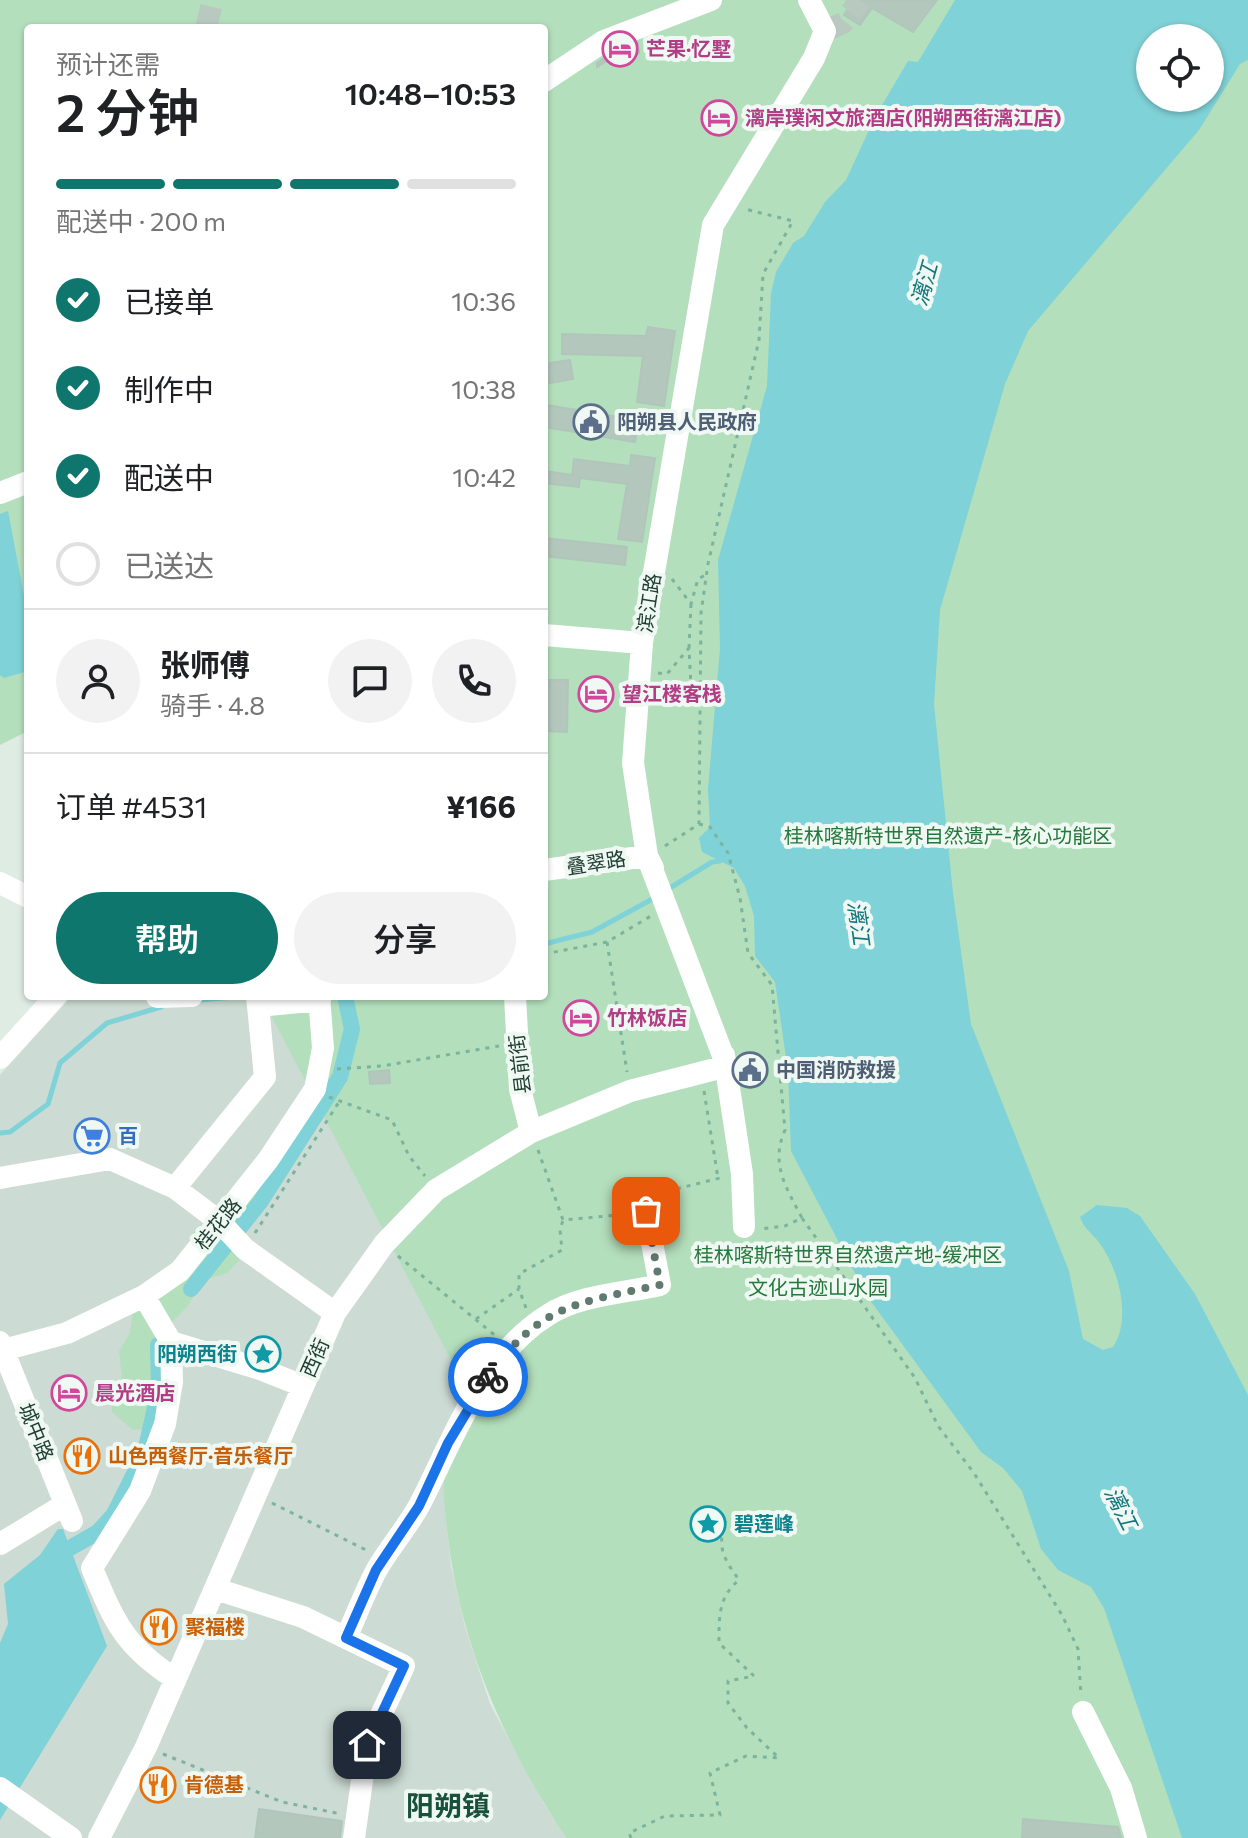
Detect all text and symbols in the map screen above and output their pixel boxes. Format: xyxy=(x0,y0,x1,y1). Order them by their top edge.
map controls xyxy=(1136,24,1224,112)
button: locate xyxy=(1136,24,1224,112)
hotel icon: 芒果·忆墅 xyxy=(601,30,639,68)
place label: 芒果·忆墅 xyxy=(646,36,731,60)
text: 预计还需 xyxy=(56,48,160,79)
text: 10:48–10:53 xyxy=(345,74,516,111)
text: 2 分钟 xyxy=(56,79,199,143)
hotel icon: 漓岸璞闲文旅酒店(阳朔西街漓江店) xyxy=(700,99,738,137)
place label: 漓岸璞闲文旅酒店(阳朔西街漓江店) xyxy=(745,105,1061,129)
text: 配送中 · 200 m xyxy=(56,205,226,236)
water label: 漓江 xyxy=(904,257,943,309)
icon: check xyxy=(56,278,100,322)
text: 已接单 xyxy=(124,282,214,319)
text: 10:36 xyxy=(451,285,516,316)
icon: check xyxy=(56,366,100,410)
text: 制作中 xyxy=(124,370,214,407)
text: 10:38 xyxy=(451,373,516,404)
public building icon: 阳朔县人民政府 xyxy=(572,403,610,441)
place label: 阳朔县人民政府 xyxy=(617,409,757,433)
icon: check xyxy=(56,454,100,498)
text: 配送中 xyxy=(124,458,214,495)
text: 10:42 xyxy=(452,461,516,492)
text: 已送达 xyxy=(124,546,214,583)
street label: 滨江路 xyxy=(631,571,665,634)
button: person xyxy=(56,639,140,723)
button: chat xyxy=(328,639,412,723)
button: phone xyxy=(432,639,516,723)
text: 张师傅 xyxy=(160,645,250,682)
hotel icon: 望江楼客栈 xyxy=(577,675,615,713)
place label: 望江楼客栈 xyxy=(622,681,722,705)
text: 骑手 · 4.8 xyxy=(160,689,265,720)
text: 订单 #4531 xyxy=(56,787,207,824)
text: ¥166 xyxy=(446,787,516,824)
park label: 桂林喀斯特世界自然遗产-核心功能区 xyxy=(784,823,1112,847)
street label: 叠翠路 xyxy=(564,845,627,879)
button: 帮助 xyxy=(56,892,278,984)
button: 分享 xyxy=(294,892,516,984)
water label: 漓江 xyxy=(843,899,876,949)
hotel icon: 竹林饭店 xyxy=(562,999,600,1037)
place label: 竹林饭店 xyxy=(607,1005,687,1029)
street label: 县前街 xyxy=(503,1033,535,1095)
public building icon: 中国消防救援 xyxy=(731,1051,769,1089)
place label: 中国消防救援 xyxy=(776,1057,896,1081)
supermarket icon: 百 xyxy=(73,1117,111,1155)
place label: 百 xyxy=(118,1123,138,1147)
pin xyxy=(612,1177,680,1245)
icon: bag xyxy=(624,1189,668,1233)
street label: 桂花路 xyxy=(189,1193,245,1254)
park label: 桂林喀斯特世界自然遗产地-缓冲区 xyxy=(694,1242,1002,1266)
park label: 文化古迹山水园 xyxy=(748,1275,888,1299)
street label: 西街 xyxy=(295,1334,333,1381)
place icon: 阳朔西街 xyxy=(244,1335,282,1373)
courier xyxy=(448,1337,528,1417)
place label: 阳朔西街 xyxy=(157,1341,237,1365)
icon: bike xyxy=(466,1355,510,1399)
hotel icon: 晨光酒店 xyxy=(50,1374,88,1412)
place label: 晨光酒店 xyxy=(95,1380,175,1404)
street label: 城中路 xyxy=(15,1399,59,1464)
restaurant icon: 山色西餐厅·音乐餐厅 xyxy=(63,1437,101,1475)
place label: 山色西餐厅·音乐餐厅 xyxy=(108,1443,293,1467)
water label: 漓江 xyxy=(1099,1482,1144,1535)
place icon: 碧莲峰 xyxy=(689,1505,727,1543)
place label: 碧莲峰 xyxy=(734,1511,794,1535)
restaurant icon: 聚福楼 xyxy=(140,1608,178,1646)
place label: 聚福楼 xyxy=(185,1614,245,1638)
pin xyxy=(333,1711,401,1779)
icon: home xyxy=(345,1723,389,1767)
restaurant icon: 肯德基 xyxy=(139,1766,177,1804)
place label: 肯德基 xyxy=(184,1772,244,1796)
district label: 阳朔镇 xyxy=(406,1788,490,1822)

